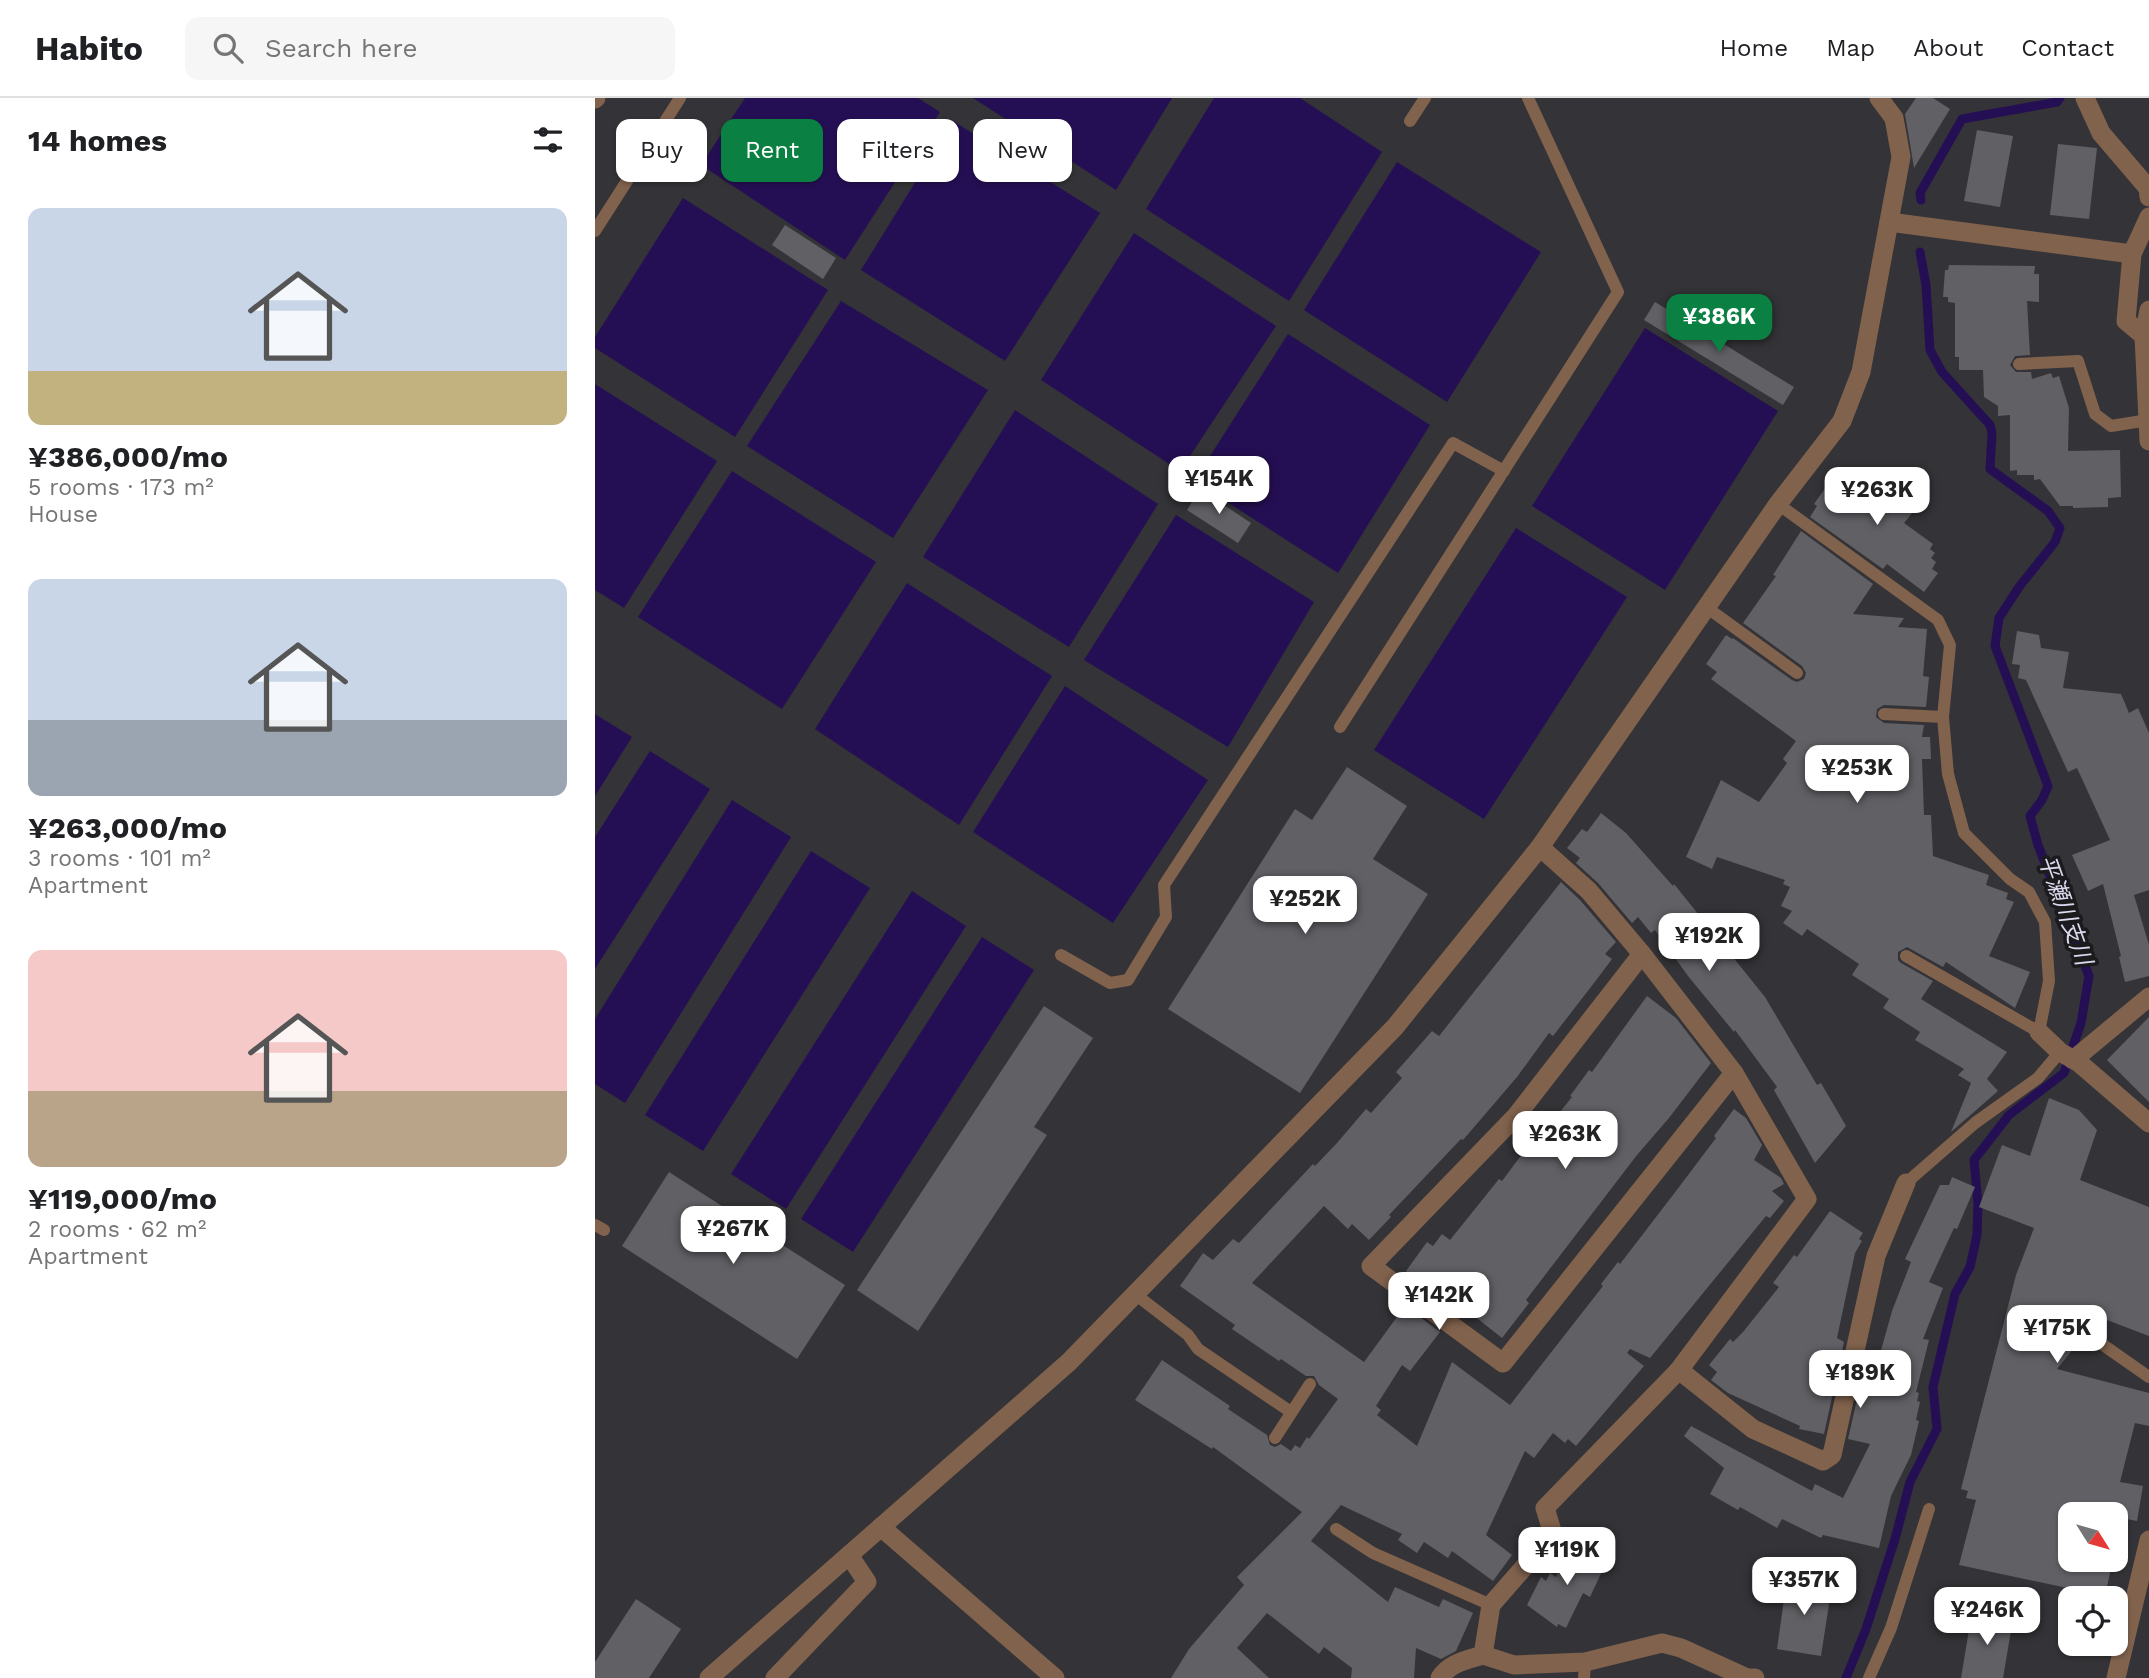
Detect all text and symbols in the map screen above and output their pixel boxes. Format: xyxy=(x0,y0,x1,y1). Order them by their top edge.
search box xyxy=(185,17,675,80)
text: Habito xyxy=(35,29,143,68)
icon: search xyxy=(209,29,247,67)
text: Search here xyxy=(265,33,417,63)
text: Home xyxy=(1720,34,1788,62)
text: Map xyxy=(1826,34,1875,62)
text: About xyxy=(1913,34,1983,62)
text: Contact xyxy=(2021,34,2114,62)
chip: Buy xyxy=(616,119,707,182)
chip: Rent xyxy=(721,119,823,182)
chip: Filters xyxy=(837,119,959,182)
chip: New xyxy=(973,119,1072,182)
icon: filters xyxy=(529,121,567,159)
text: 14 homes xyxy=(28,123,167,158)
icon: home xyxy=(235,253,361,379)
pin: ¥386K xyxy=(1670,294,1768,354)
text: ¥386K xyxy=(1682,303,1756,330)
text: ¥386,000/mo xyxy=(28,439,228,474)
pin: ¥154K xyxy=(1170,456,1268,516)
text: ¥154K xyxy=(1184,465,1254,492)
pin: ¥263K xyxy=(1828,468,1926,527)
text: 5 rooms · 173 m² xyxy=(28,474,214,501)
text: ¥263K xyxy=(1841,476,1913,503)
text: House xyxy=(28,501,98,528)
icon: home xyxy=(235,624,361,750)
pin: ¥253K xyxy=(1808,746,1906,805)
text: ¥253K xyxy=(1821,754,1893,781)
text: ¥263,000/mo xyxy=(28,810,227,845)
text: 3 rooms · 101 m² xyxy=(28,845,211,872)
water label: 平瀬川支川 xyxy=(2033,851,2098,971)
text: Apartment xyxy=(28,872,148,899)
pin: ¥252K xyxy=(1256,876,1354,936)
text: ¥252K xyxy=(1269,885,1341,912)
pin: ¥192K xyxy=(1660,914,1758,973)
text: ¥192K xyxy=(1674,922,1744,949)
icon: home xyxy=(235,995,361,1121)
pin: ¥263K xyxy=(1516,1112,1614,1171)
text: ¥263K xyxy=(1529,1120,1601,1147)
text: ¥119,000/mo xyxy=(28,1181,217,1216)
pin: ¥267K xyxy=(684,1206,782,1266)
text: ¥267K xyxy=(697,1215,769,1242)
text: 2 rooms · 62 m² xyxy=(28,1216,206,1243)
text: Apartment xyxy=(28,1243,148,1270)
pin: ¥142K xyxy=(1390,1272,1488,1332)
text: ¥142K xyxy=(1404,1281,1474,1308)
pin: ¥175K xyxy=(2008,1306,2106,1365)
text: ¥175K xyxy=(2023,1314,2091,1341)
pin: ¥189K xyxy=(1811,1350,1909,1410)
text: ¥189K xyxy=(1825,1359,1895,1386)
north arrow xyxy=(2058,1502,2128,1572)
map controls xyxy=(2058,1502,2128,1656)
pin: ¥119K xyxy=(1518,1528,1616,1587)
text: ¥119K xyxy=(1534,1536,1600,1563)
pin: ¥357K xyxy=(1755,1558,1853,1617)
text: ¥357K xyxy=(1768,1566,1840,1593)
button: locate xyxy=(2058,1586,2128,1656)
pin: ¥246K xyxy=(1938,1588,2036,1647)
text: ¥246K xyxy=(1950,1596,2024,1623)

